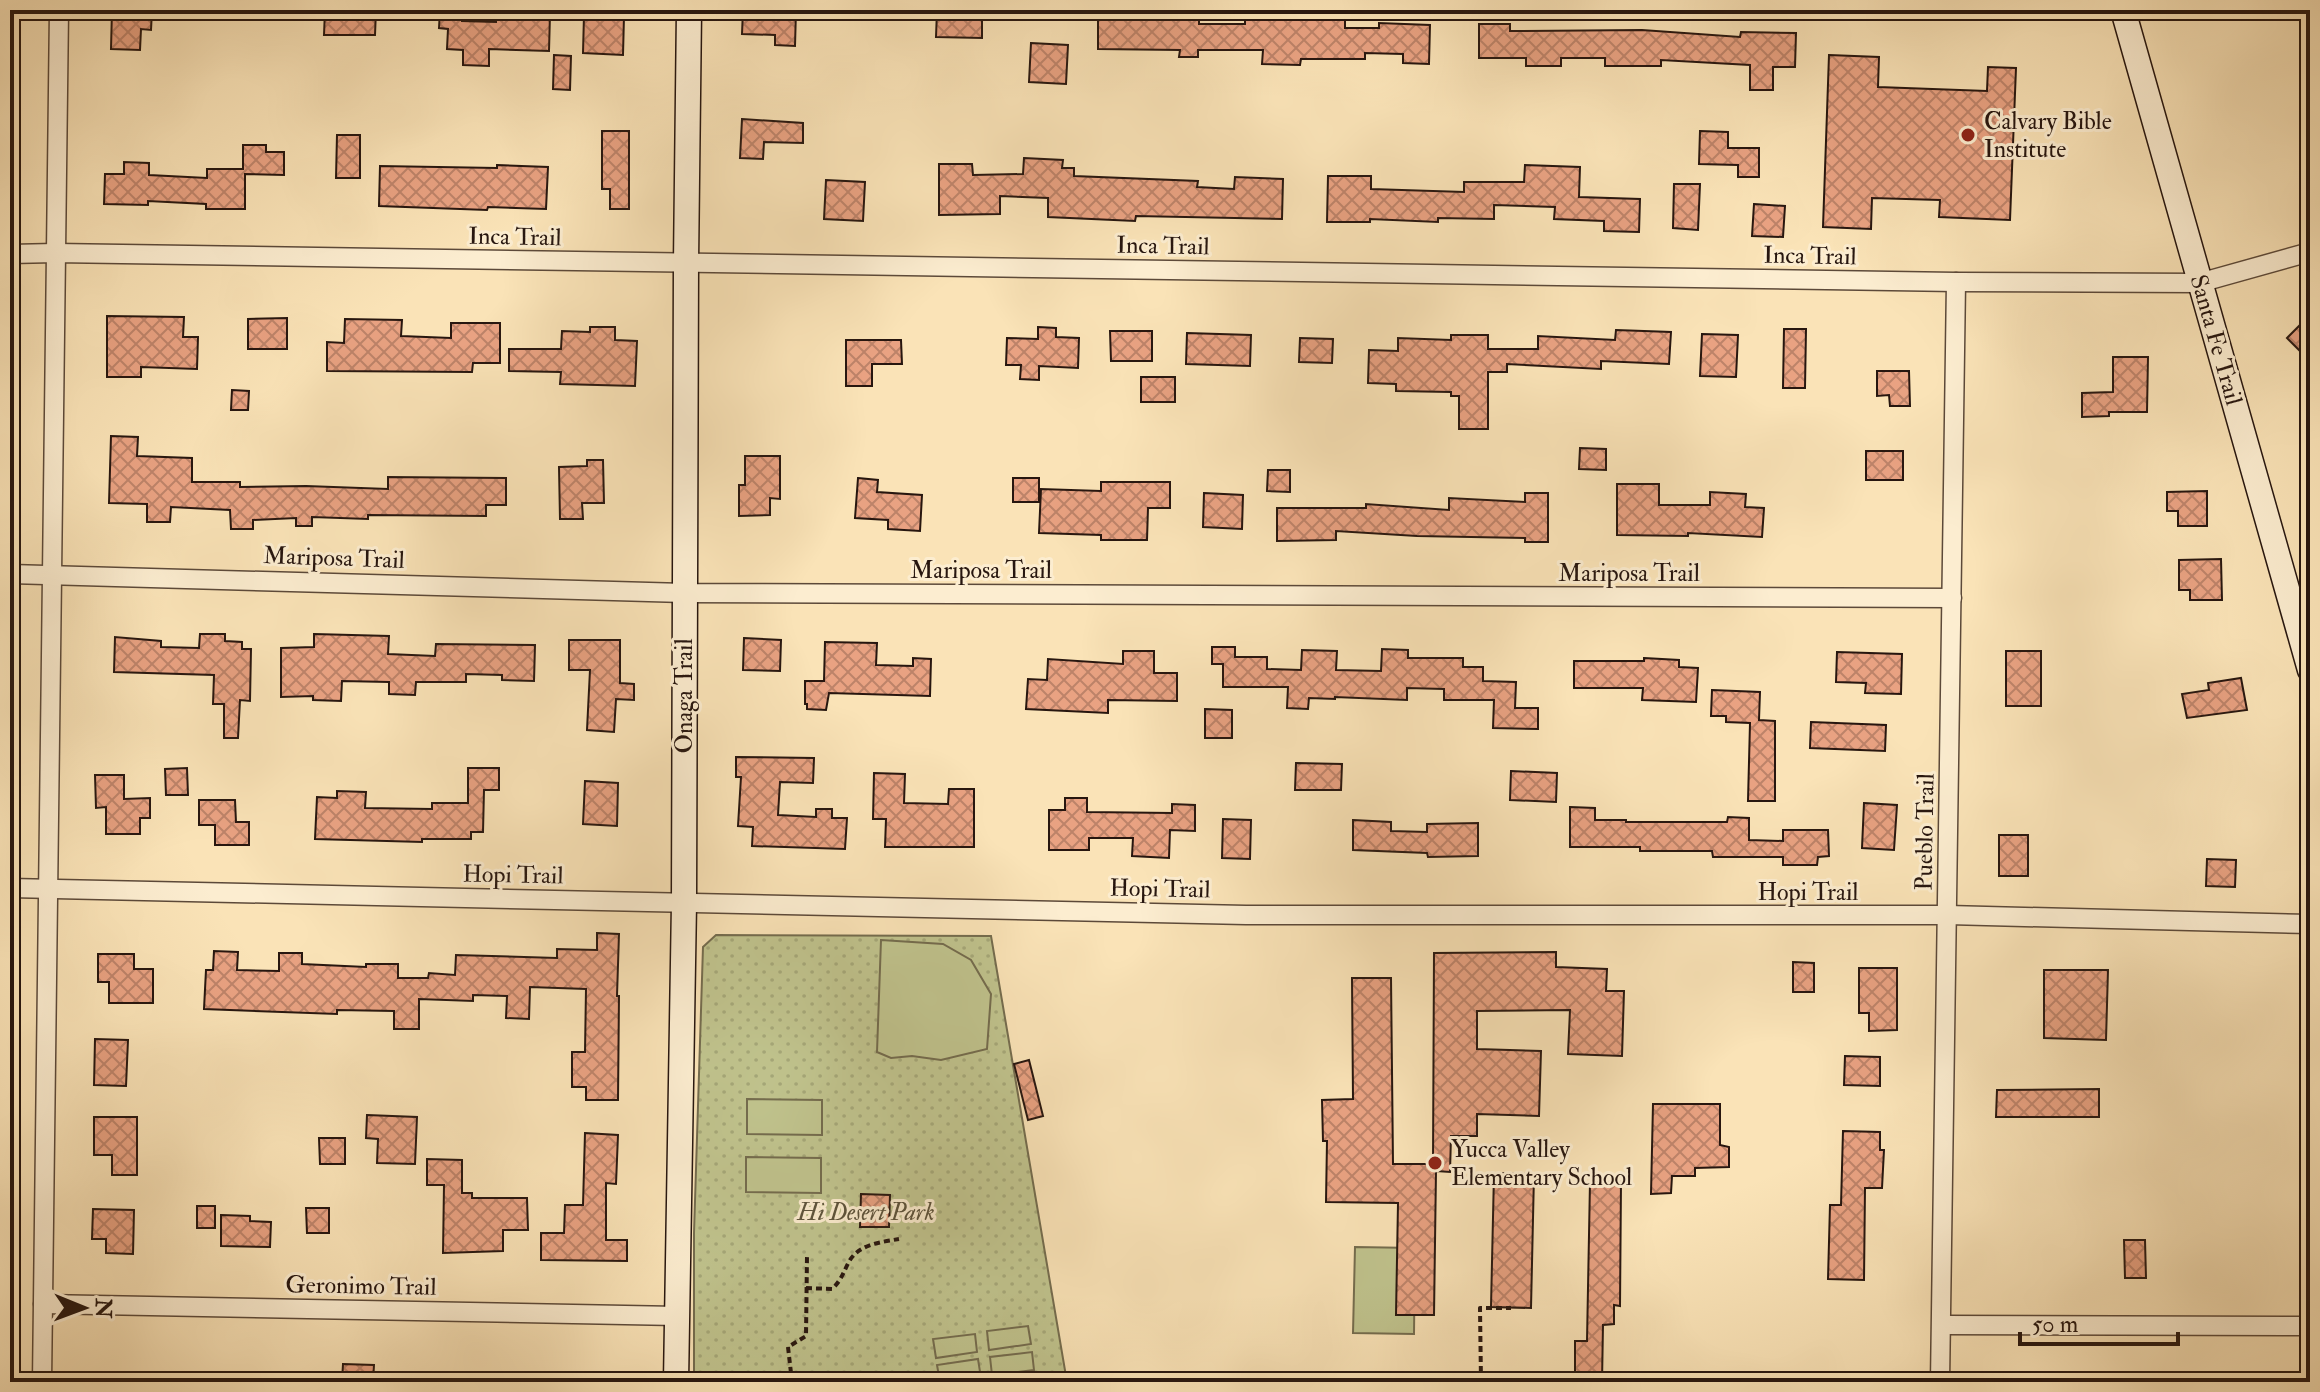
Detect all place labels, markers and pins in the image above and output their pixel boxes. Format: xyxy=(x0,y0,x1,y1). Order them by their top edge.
place label: Calvary Bible Institute xyxy=(1984,106,2112,165)
marker: Calvary Bible Institute xyxy=(1959,126,1977,144)
place label: Yucca Valley Elementary School xyxy=(1451,1134,1632,1193)
marker: Yucca Valley Elementary School xyxy=(1426,1154,1444,1172)

